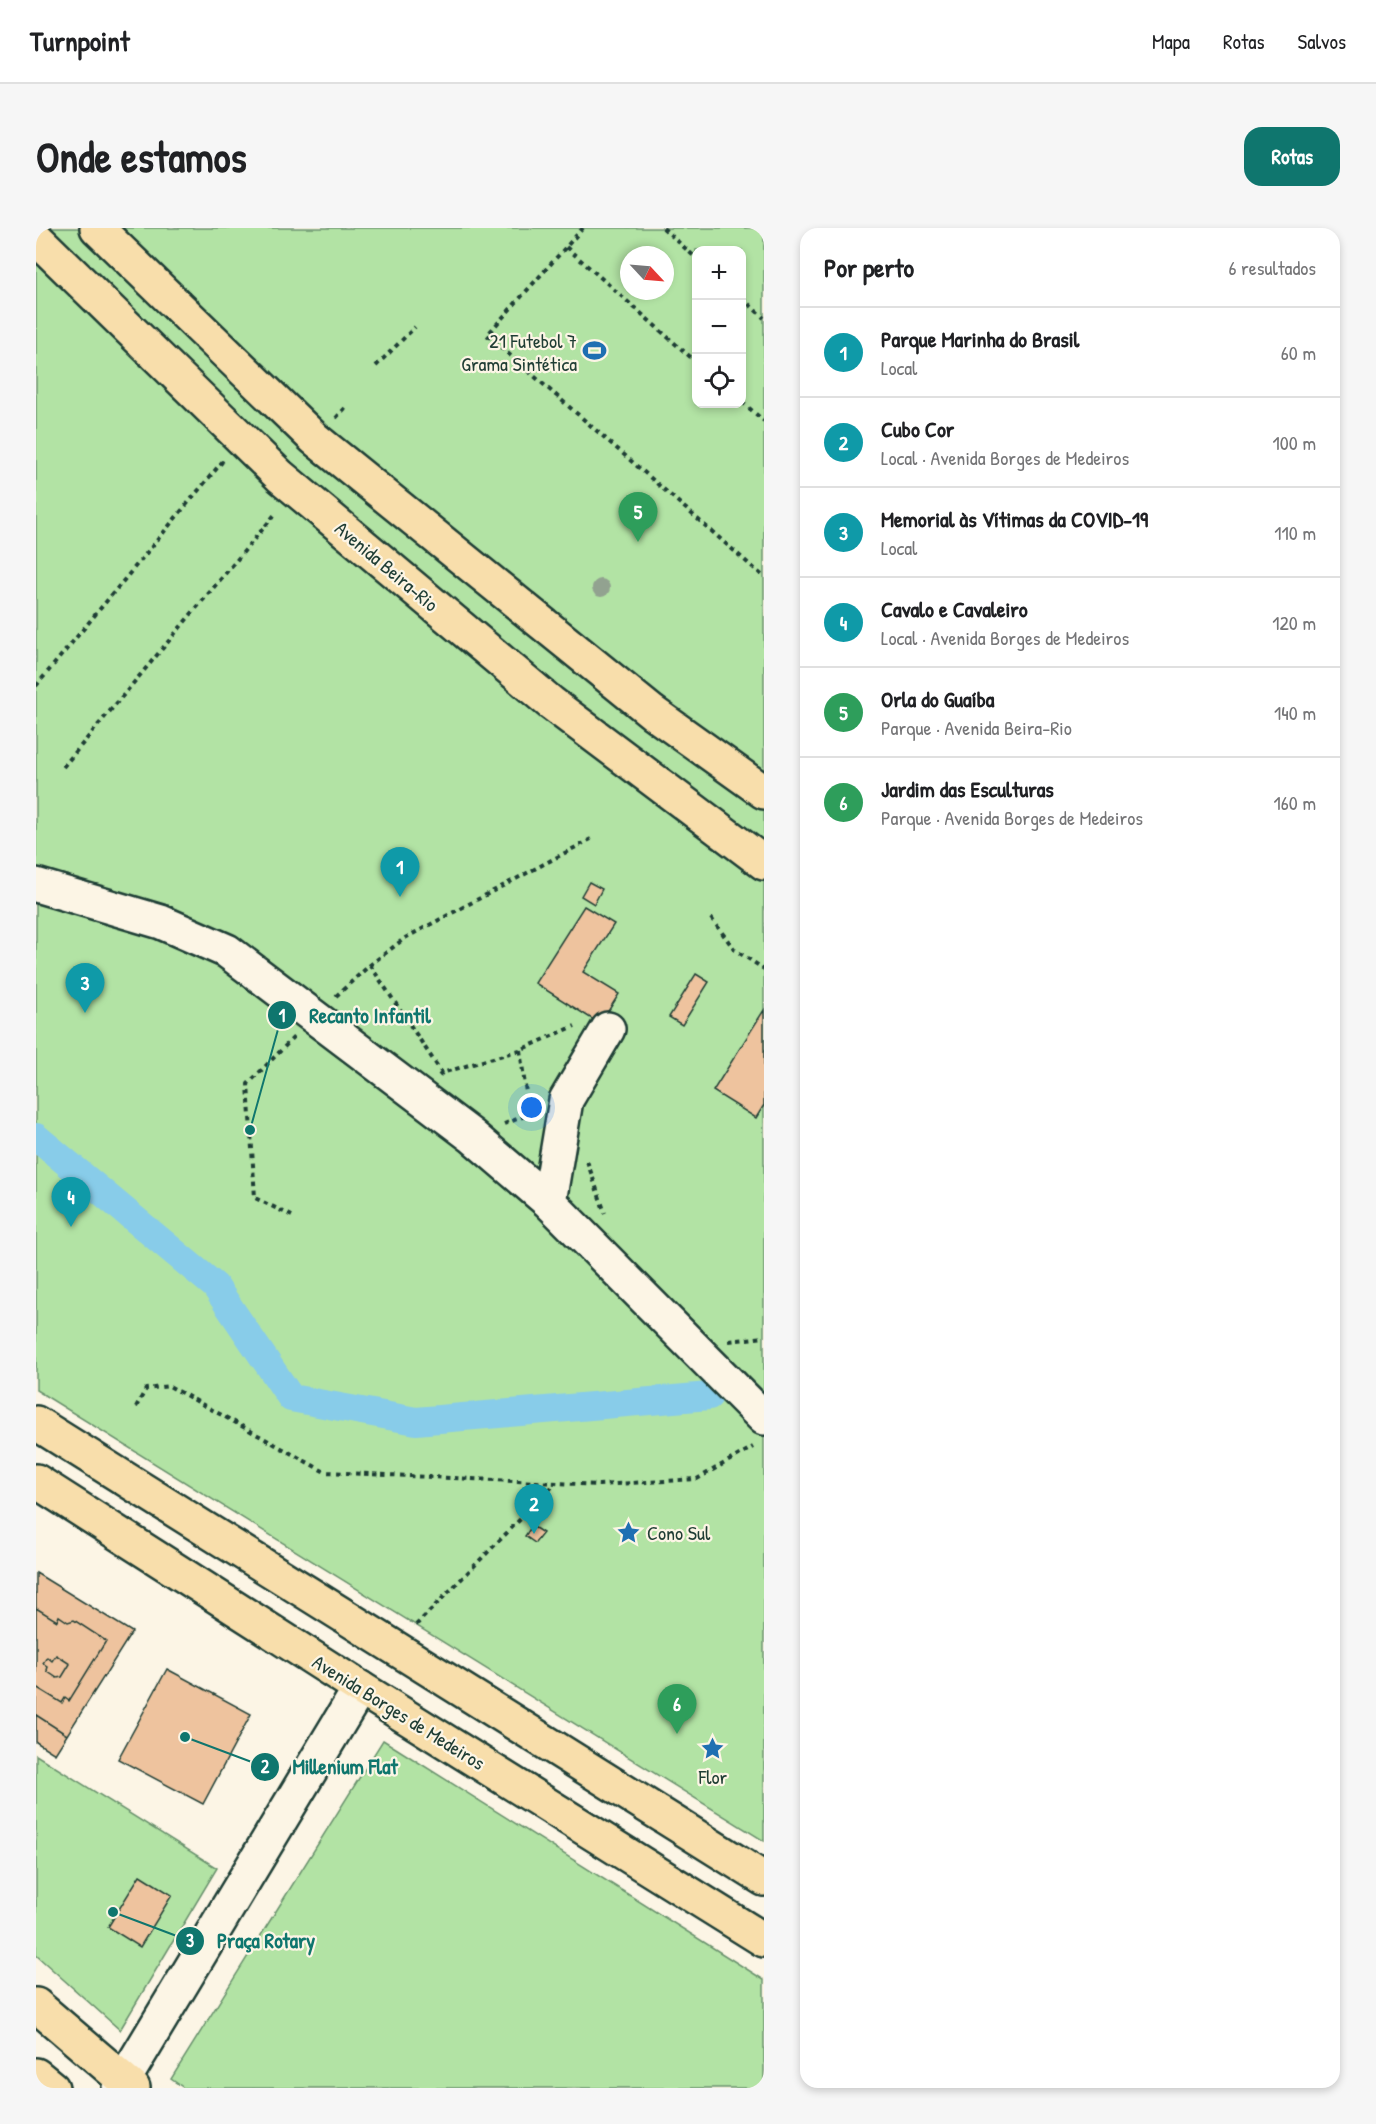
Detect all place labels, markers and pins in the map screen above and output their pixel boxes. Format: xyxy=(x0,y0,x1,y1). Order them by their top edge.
place label: 21 Futebol 7 Grama Sintética xyxy=(461,327,577,377)
sports icon: 21 Futebol 7 Grama Sintética xyxy=(582,338,608,364)
pin: 5 xyxy=(618,492,658,542)
pin: 1 xyxy=(380,848,420,897)
pin: 3 xyxy=(65,964,104,1013)
callout: Recanto Infantil xyxy=(267,996,443,1035)
pin: 4 xyxy=(51,1178,90,1227)
pin: 2 xyxy=(514,1484,554,1534)
place icon: Cono Sul xyxy=(616,1519,642,1545)
place label: Cono Sul xyxy=(647,1519,711,1546)
pin: 6 xyxy=(658,1684,696,1734)
place icon: Flor xyxy=(700,1735,726,1761)
callout: Millenium Flat xyxy=(250,1747,409,1786)
place label: Flor xyxy=(698,1763,728,1790)
callout: Praça Rotary xyxy=(175,1921,327,1960)

